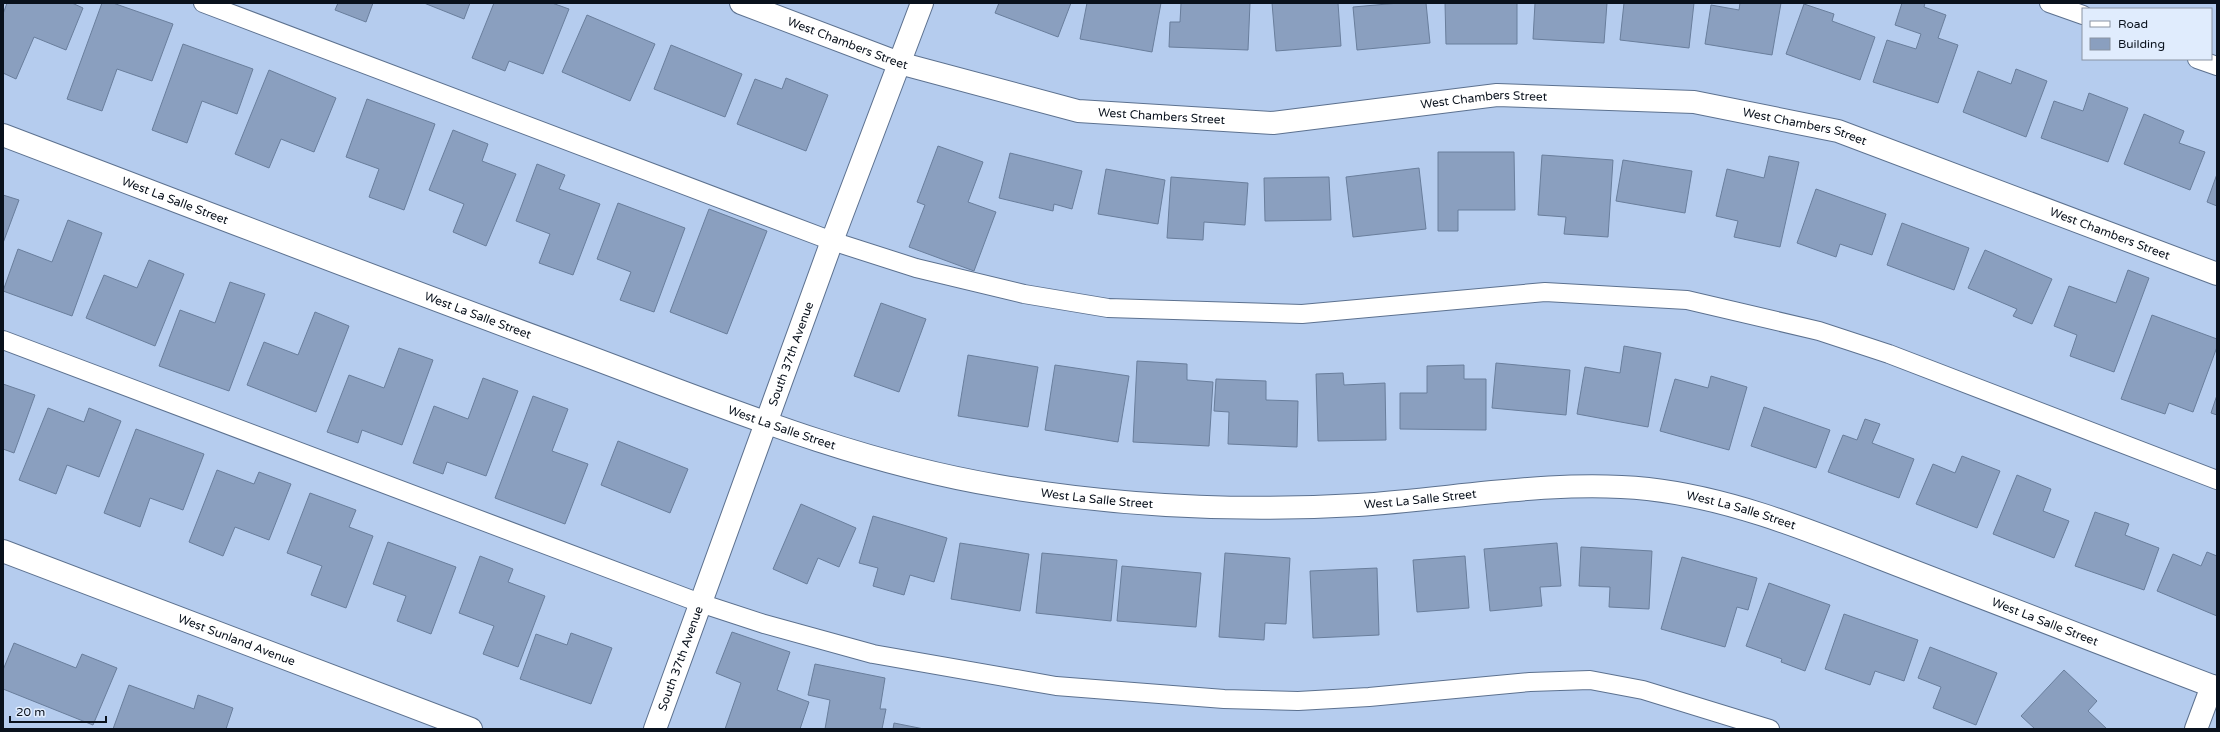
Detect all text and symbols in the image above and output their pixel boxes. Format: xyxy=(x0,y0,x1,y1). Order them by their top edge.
legend xyxy=(2082,8,2212,60)
street label: West Chambers Street xyxy=(785,14,910,72)
text: Road xyxy=(2118,17,2148,31)
text: Building xyxy=(2118,37,2165,51)
street label: West Chambers Street xyxy=(1420,88,1548,112)
street label: West Chambers Street xyxy=(1097,105,1226,127)
street label: West Chambers Street xyxy=(1741,105,1869,148)
street label: West La Salle Street xyxy=(120,174,231,227)
street label: West Chambers Street xyxy=(2048,205,2172,263)
street label: West La Salle Street xyxy=(422,289,534,342)
street label: South 37th Avenue xyxy=(766,300,816,408)
street label: West La Salle Street xyxy=(726,403,838,453)
street label: West La Salle Street xyxy=(1040,486,1154,511)
street label: West La Salle Street xyxy=(1363,487,1478,512)
street label: West La Salle Street xyxy=(1685,488,1798,533)
street label: West La Salle Street xyxy=(1990,595,2101,649)
street label: South 37th Avenue xyxy=(655,604,706,713)
street label: West Sunland Avenue xyxy=(176,611,298,669)
scale bar xyxy=(10,698,106,724)
text: 20 m xyxy=(16,705,45,719)

